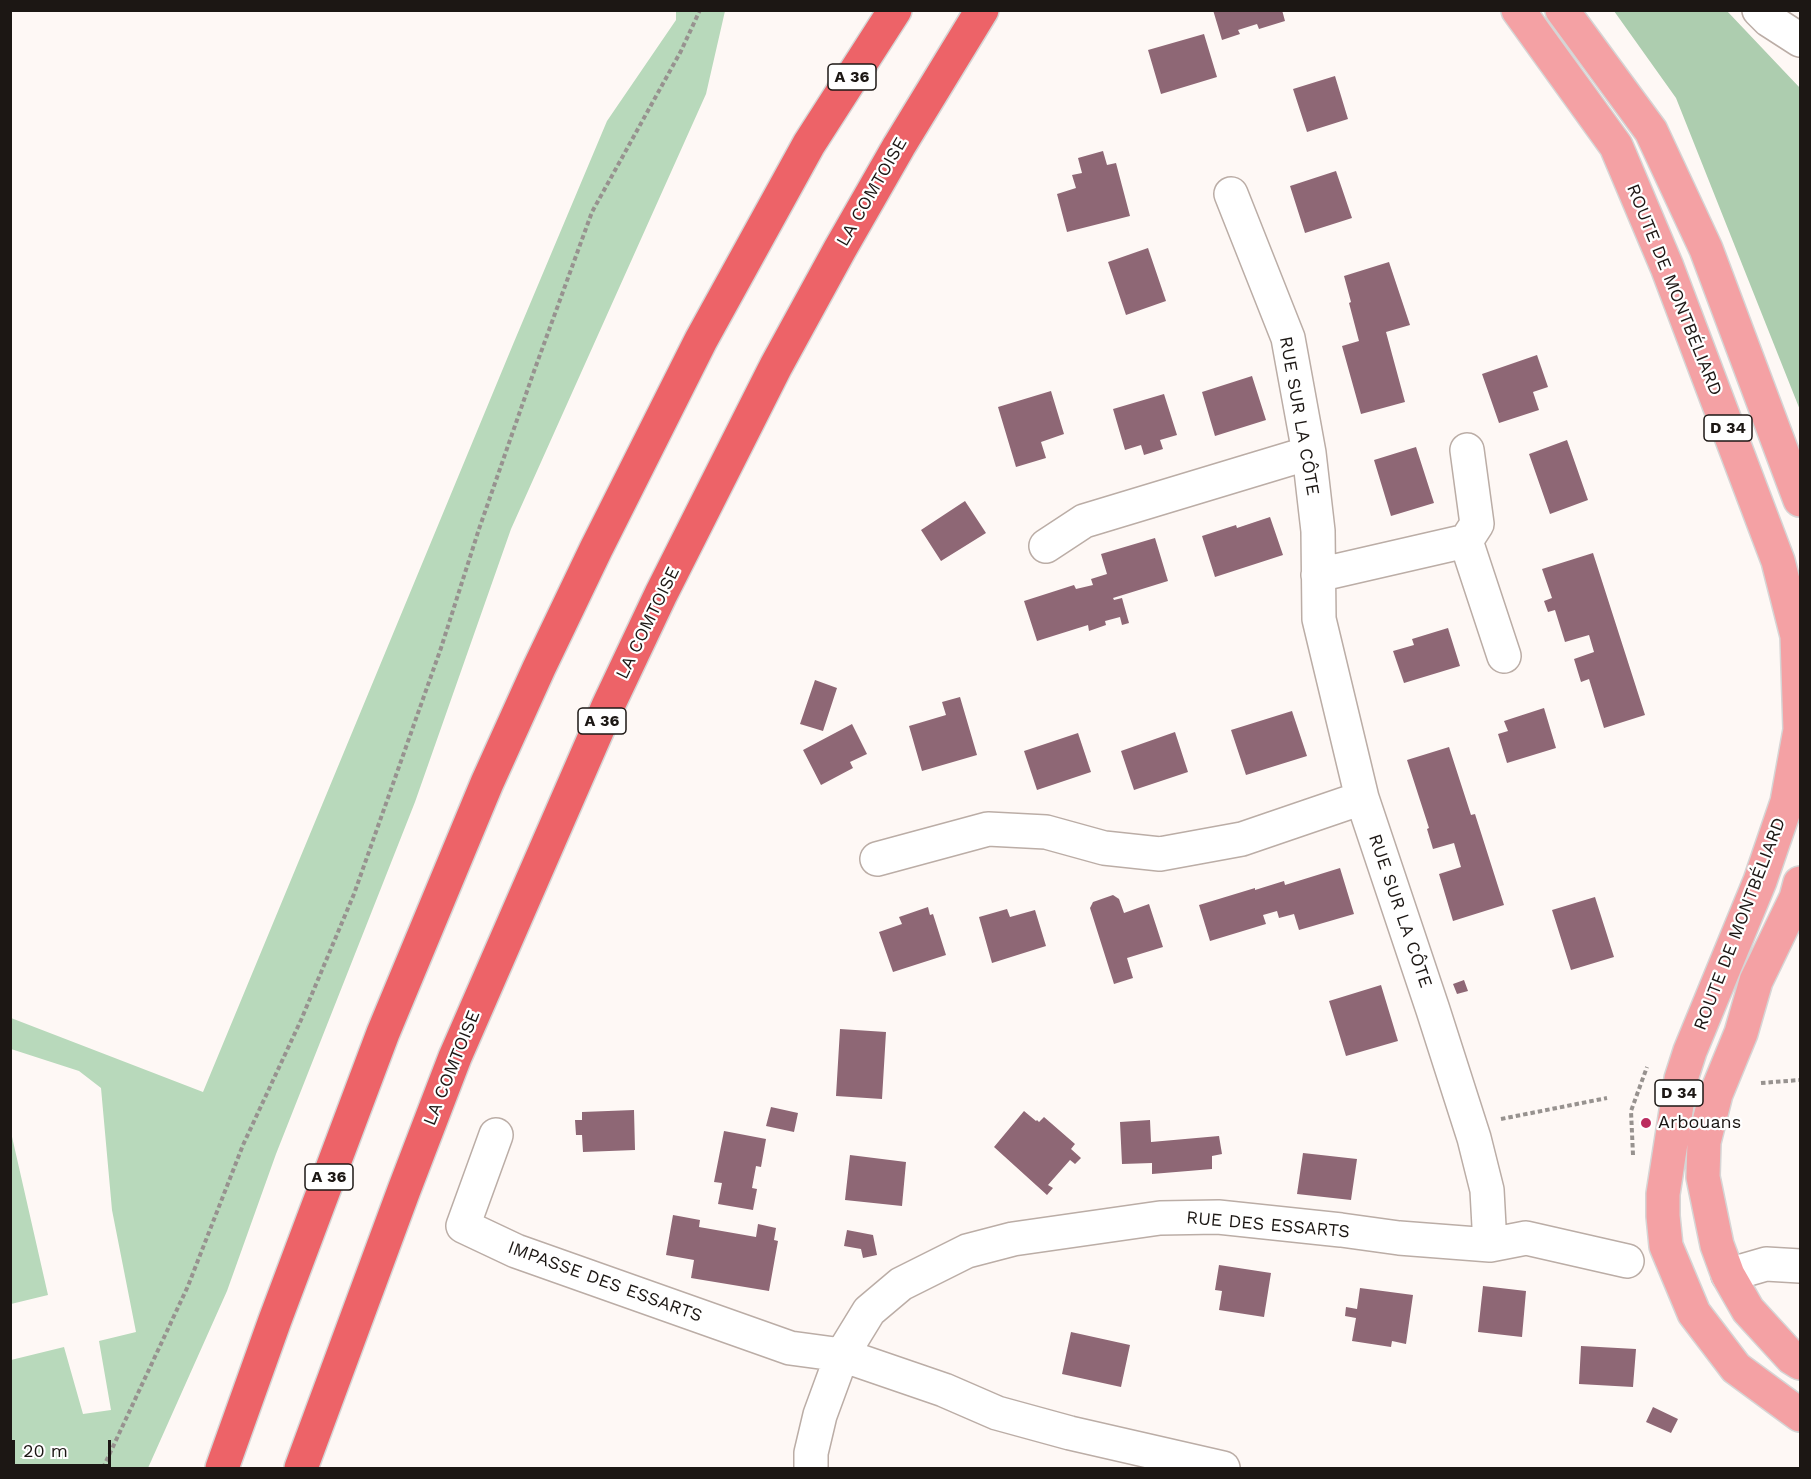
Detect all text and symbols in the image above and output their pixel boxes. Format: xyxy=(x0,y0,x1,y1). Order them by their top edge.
road number: A 36 xyxy=(828,64,876,90)
street label: LA COMTOISE xyxy=(832,134,912,250)
street label: ROUTE DE MONTBÉLIARD xyxy=(1622,181,1726,399)
street label: RUE SUR LA CÔTE xyxy=(1274,335,1324,497)
road number: D 34 xyxy=(1704,415,1752,441)
street label: LA COMTOISE xyxy=(611,563,685,683)
road number: A 36 xyxy=(578,708,626,734)
street label: ROUTE DE MONTBÉLIARD xyxy=(1689,815,1791,1033)
street label: RUE SUR LA CÔTE xyxy=(1364,831,1436,991)
street label: LA COMTOISE xyxy=(419,1007,485,1129)
road number: D 34 xyxy=(1655,1080,1703,1106)
place label: Arbouans xyxy=(1658,1112,1741,1134)
marker: Arbouans xyxy=(1639,1116,1653,1130)
road number: A 36 xyxy=(305,1164,353,1190)
street label: RUE DES ESSARTS xyxy=(1185,1207,1351,1243)
street label: IMPASSE DES ESSARTS xyxy=(505,1237,705,1327)
scale bar xyxy=(15,1428,114,1466)
text: 20 m xyxy=(23,1440,68,1461)

